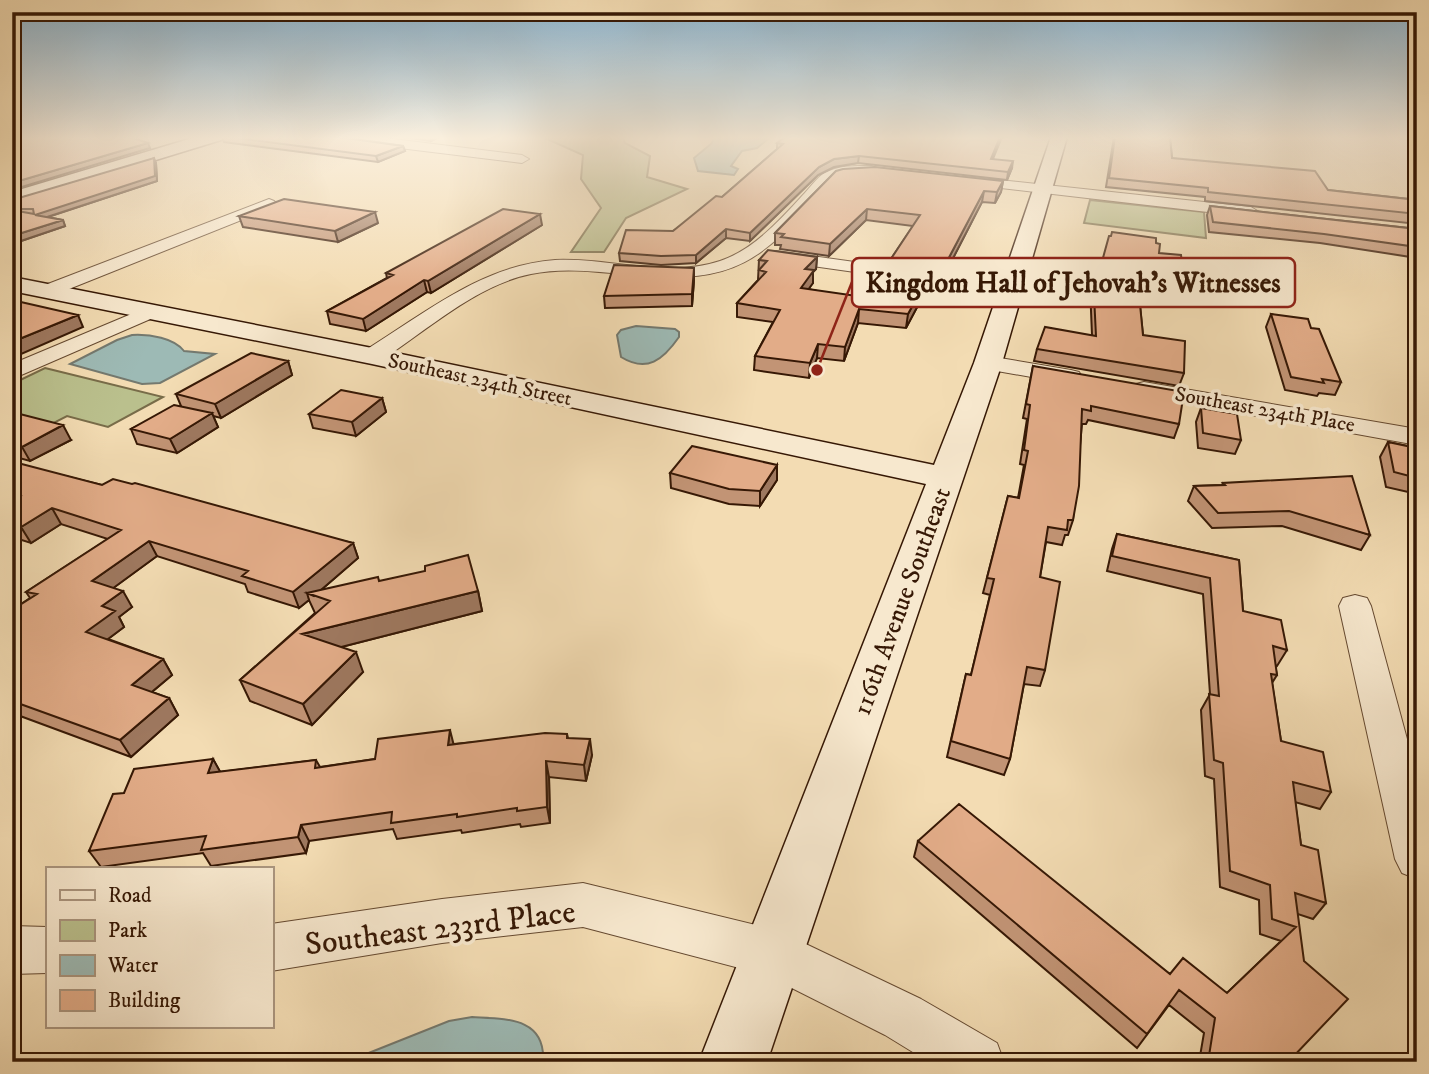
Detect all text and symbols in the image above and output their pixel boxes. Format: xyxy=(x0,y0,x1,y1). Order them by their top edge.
callout: Kingdom Hall of Jehovah's Witnesses xyxy=(852,258,1295,307)
text: Kingdom Hall of Jehovah's Witnesses xyxy=(865,266,1281,301)
street label: Southeast 234th Street xyxy=(386,348,574,412)
street label: Southeast 234th Place xyxy=(1173,381,1357,439)
street label: 116th Avenue Southeast xyxy=(846,483,959,720)
legend xyxy=(46,867,273,1028)
text: Road xyxy=(108,883,152,909)
street label: Southeast 233rd Place xyxy=(303,893,578,965)
text: Park xyxy=(108,918,148,944)
text: Water xyxy=(107,953,158,979)
text: Building xyxy=(108,988,181,1014)

